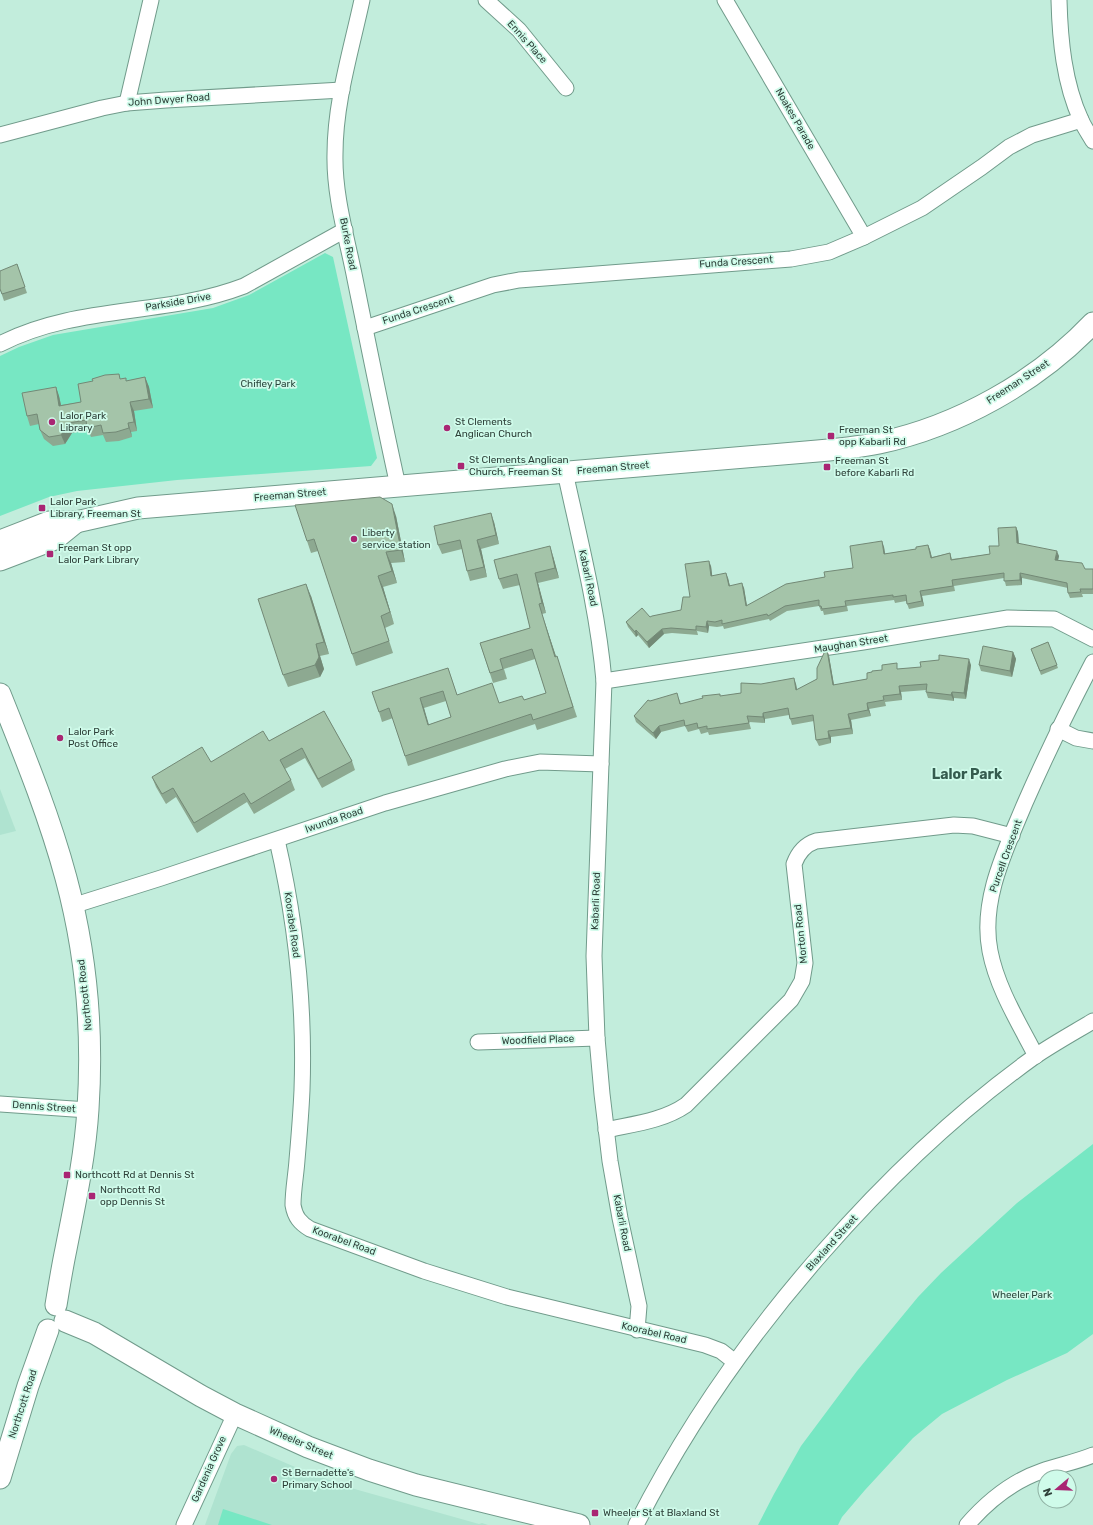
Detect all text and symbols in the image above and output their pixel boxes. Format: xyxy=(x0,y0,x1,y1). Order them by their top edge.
street label: Ennis Place xyxy=(505,18,550,66)
street label: Noakes Parade xyxy=(773,86,818,152)
street label: John Dwyer Road xyxy=(128,91,210,109)
street label: Burke Road xyxy=(337,217,359,271)
street label: Funda Crescent xyxy=(699,253,773,271)
street label: Parkside Drive xyxy=(144,290,212,314)
street label: Funda Crescent xyxy=(381,293,455,327)
street label: Freeman Street xyxy=(984,357,1052,407)
park label: Chifley Park xyxy=(240,378,296,390)
place label: Lalor Park Library xyxy=(60,410,107,434)
place label: St Clements Anglican Church xyxy=(455,416,532,440)
marker: Lalor Park Library xyxy=(47,417,57,427)
marker: St Clements Anglican Church xyxy=(442,423,452,433)
place label: Freeman St opp Kabarli Rd xyxy=(839,424,906,448)
marker: Freeman St opp Kabarli Rd xyxy=(826,431,836,441)
place label: St Clements Anglican Church, Freeman St xyxy=(469,454,569,478)
place label: Freeman St before Kabarli Rd xyxy=(835,455,914,479)
street label: Freeman Street xyxy=(576,459,650,477)
marker: St Clements Anglican Church, Freeman St xyxy=(456,461,466,471)
marker: Freeman St before Kabarli Rd xyxy=(822,462,832,472)
street label: Freeman Street xyxy=(253,486,327,504)
place label: Lalor Park Library, Freeman St xyxy=(50,496,141,520)
marker: Lalor Park Library, Freeman St xyxy=(37,503,47,513)
place label: Liberty service station xyxy=(362,527,431,551)
marker: Liberty service station xyxy=(349,534,359,544)
place label: Freeman St opp Lalor Park Library xyxy=(58,542,140,566)
marker: Freeman St opp Lalor Park Library xyxy=(45,549,55,559)
street label: Kabarli Road xyxy=(576,549,600,608)
street label: Maughan Street xyxy=(813,632,889,656)
place label: Lalor Park Post Office xyxy=(68,726,118,750)
marker: Lalor Park Post Office xyxy=(55,733,65,743)
district label: Lalor Park xyxy=(932,766,1003,783)
street label: Iwunda Road xyxy=(303,804,365,836)
street label: Purcell Crescent xyxy=(987,818,1025,894)
street label: Kabarli Road xyxy=(589,872,603,930)
street label: Koorabel Road xyxy=(281,891,303,959)
street label: Morton Road xyxy=(792,904,810,964)
street label: Northcott Road xyxy=(75,959,95,1031)
street label: Woodfield Place xyxy=(501,1033,575,1047)
street label: Dennis Street xyxy=(12,1099,76,1115)
place label: Northcott Rd at Dennis St xyxy=(75,1169,194,1181)
marker: Northcott Rd at Dennis St xyxy=(62,1170,72,1180)
place label: Northcott Rd opp Dennis St xyxy=(100,1184,165,1208)
marker: Northcott Rd opp Dennis St xyxy=(87,1191,97,1201)
street label: Kabarli Road xyxy=(611,1194,633,1253)
street label: Blaxland Street xyxy=(804,1212,860,1274)
street label: Koorabel Road xyxy=(311,1224,377,1258)
park label: Wheeler Park xyxy=(992,1289,1053,1301)
street label: Koorabel Road xyxy=(620,1320,688,1346)
street label: Northcott Road xyxy=(6,1368,40,1440)
street label: Wheeler Street xyxy=(267,1424,335,1462)
street label: Gardenia Grove xyxy=(189,1434,229,1504)
place label: St Bernadette's Primary School xyxy=(282,1467,354,1491)
north arrow xyxy=(1037,1469,1077,1509)
marker: St Bernadette's Primary School xyxy=(269,1474,279,1484)
text: N xyxy=(1041,1486,1055,1498)
place label: Wheeler St at Blaxland St xyxy=(603,1507,719,1519)
marker: Wheeler St at Blaxland St xyxy=(590,1508,600,1518)

